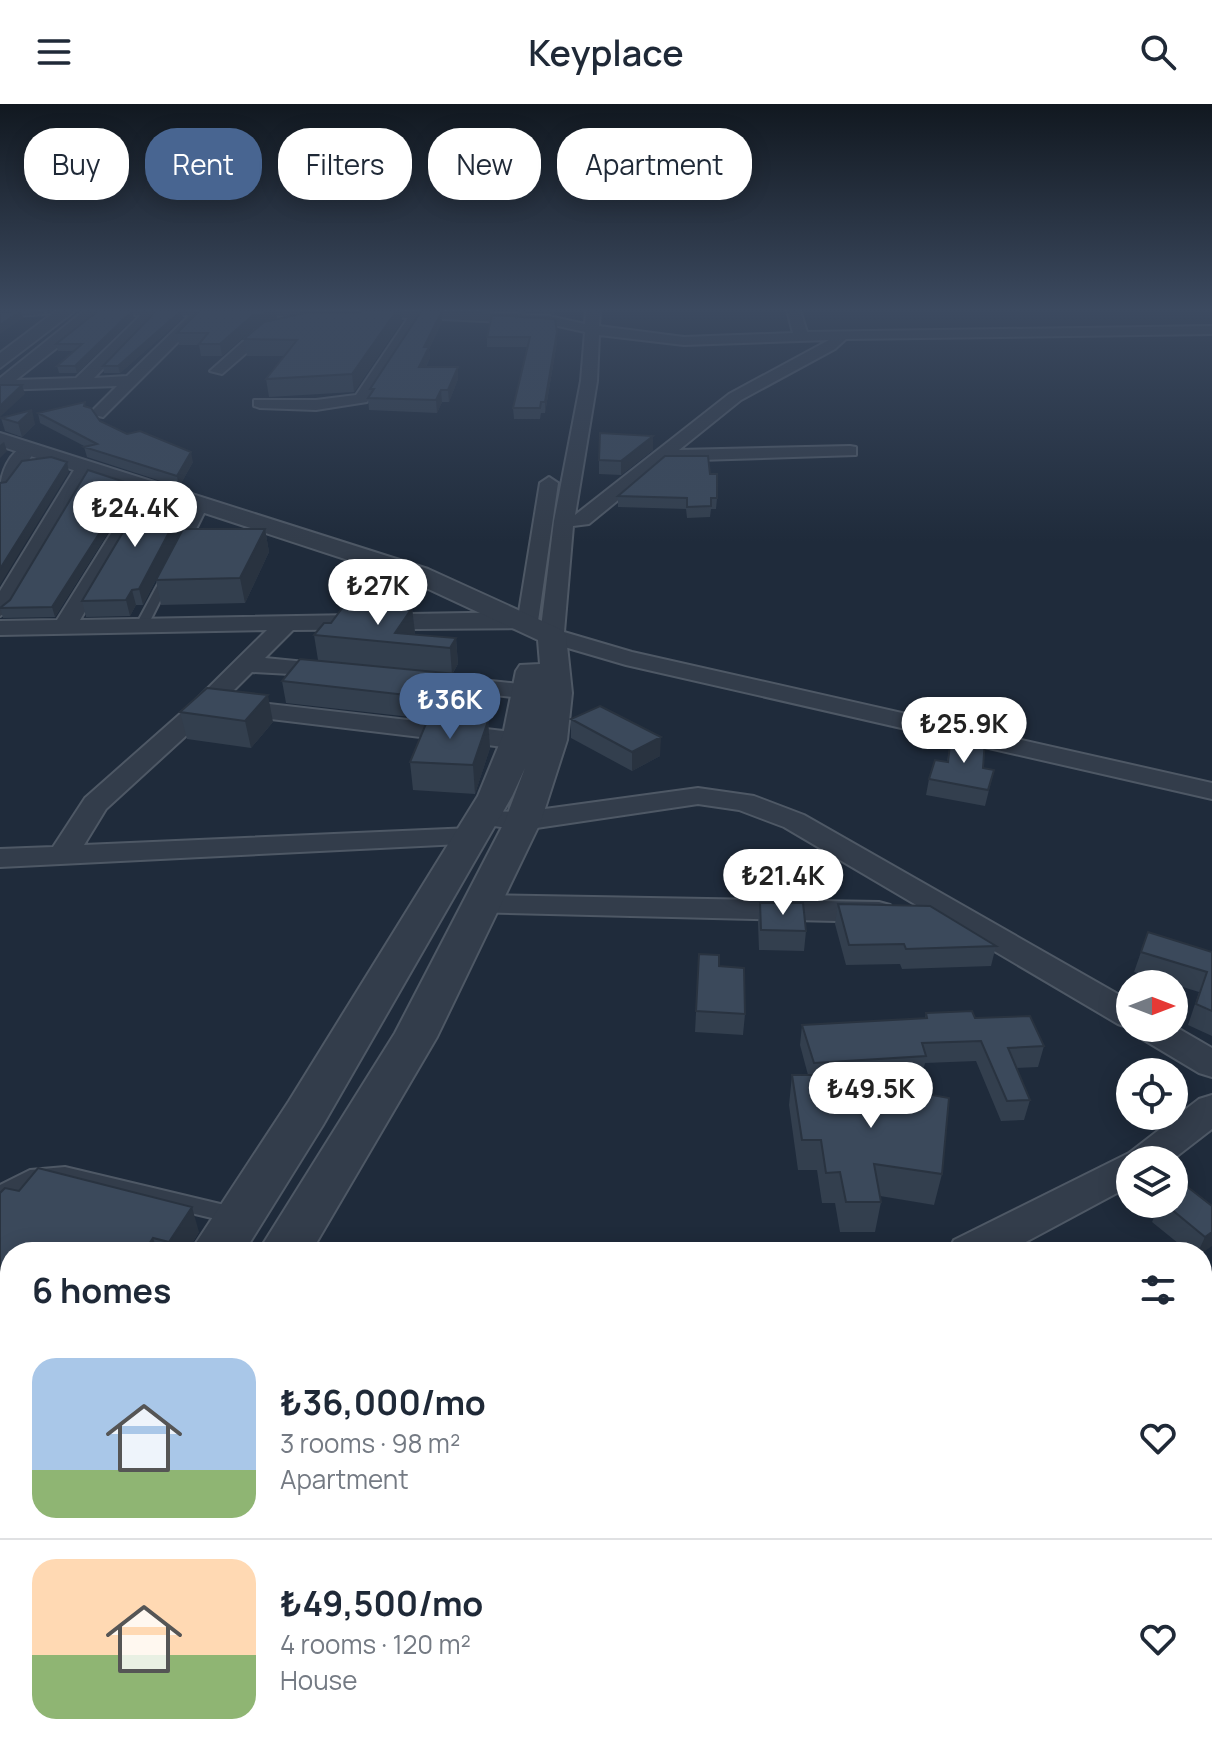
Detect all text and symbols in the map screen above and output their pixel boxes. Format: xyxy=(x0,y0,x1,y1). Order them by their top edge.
text: Keyplace xyxy=(528,28,684,77)
icon: menu xyxy=(32,30,76,74)
icon: search xyxy=(1136,30,1180,74)
chip: Buy xyxy=(24,128,129,200)
chip: Rent xyxy=(145,128,262,200)
chip: Filters xyxy=(278,128,412,200)
chip: New xyxy=(428,128,541,200)
chip: Apartment xyxy=(557,128,752,200)
pin: ₺24.4K xyxy=(70,481,200,549)
text: ₺24.4K xyxy=(91,489,179,525)
pin: ₺27K xyxy=(331,559,425,627)
text: ₺27K xyxy=(346,567,410,603)
pin: ₺36K xyxy=(403,673,497,741)
text: ₺36K xyxy=(417,681,483,717)
pin: ₺25.9K xyxy=(899,697,1029,765)
text: ₺25.9K xyxy=(920,705,1008,741)
pin: ₺21.4K xyxy=(718,849,848,917)
text: ₺21.4K xyxy=(741,857,825,893)
north arrow xyxy=(1116,970,1188,1042)
map controls xyxy=(1116,970,1188,1218)
button: locate xyxy=(1116,1058,1188,1130)
pin: ₺49.5K xyxy=(806,1062,936,1130)
text: ₺49.5K xyxy=(827,1070,915,1106)
button: layers xyxy=(1116,1146,1188,1218)
text: 6 homes xyxy=(32,1267,171,1313)
icon: filters xyxy=(1136,1268,1180,1312)
text: ₺36,000/mo xyxy=(280,1379,486,1425)
icon: home xyxy=(96,1390,192,1486)
icon: heart xyxy=(1136,1416,1180,1460)
text: 3 rooms · 98 m² xyxy=(280,1425,460,1461)
text: Apartment xyxy=(280,1461,409,1497)
text: ₺49,500/mo xyxy=(280,1580,483,1626)
icon: home xyxy=(96,1591,192,1687)
icon: heart xyxy=(1136,1617,1180,1661)
text: 4 rooms · 120 m² xyxy=(280,1626,471,1662)
text: House xyxy=(280,1662,357,1698)

